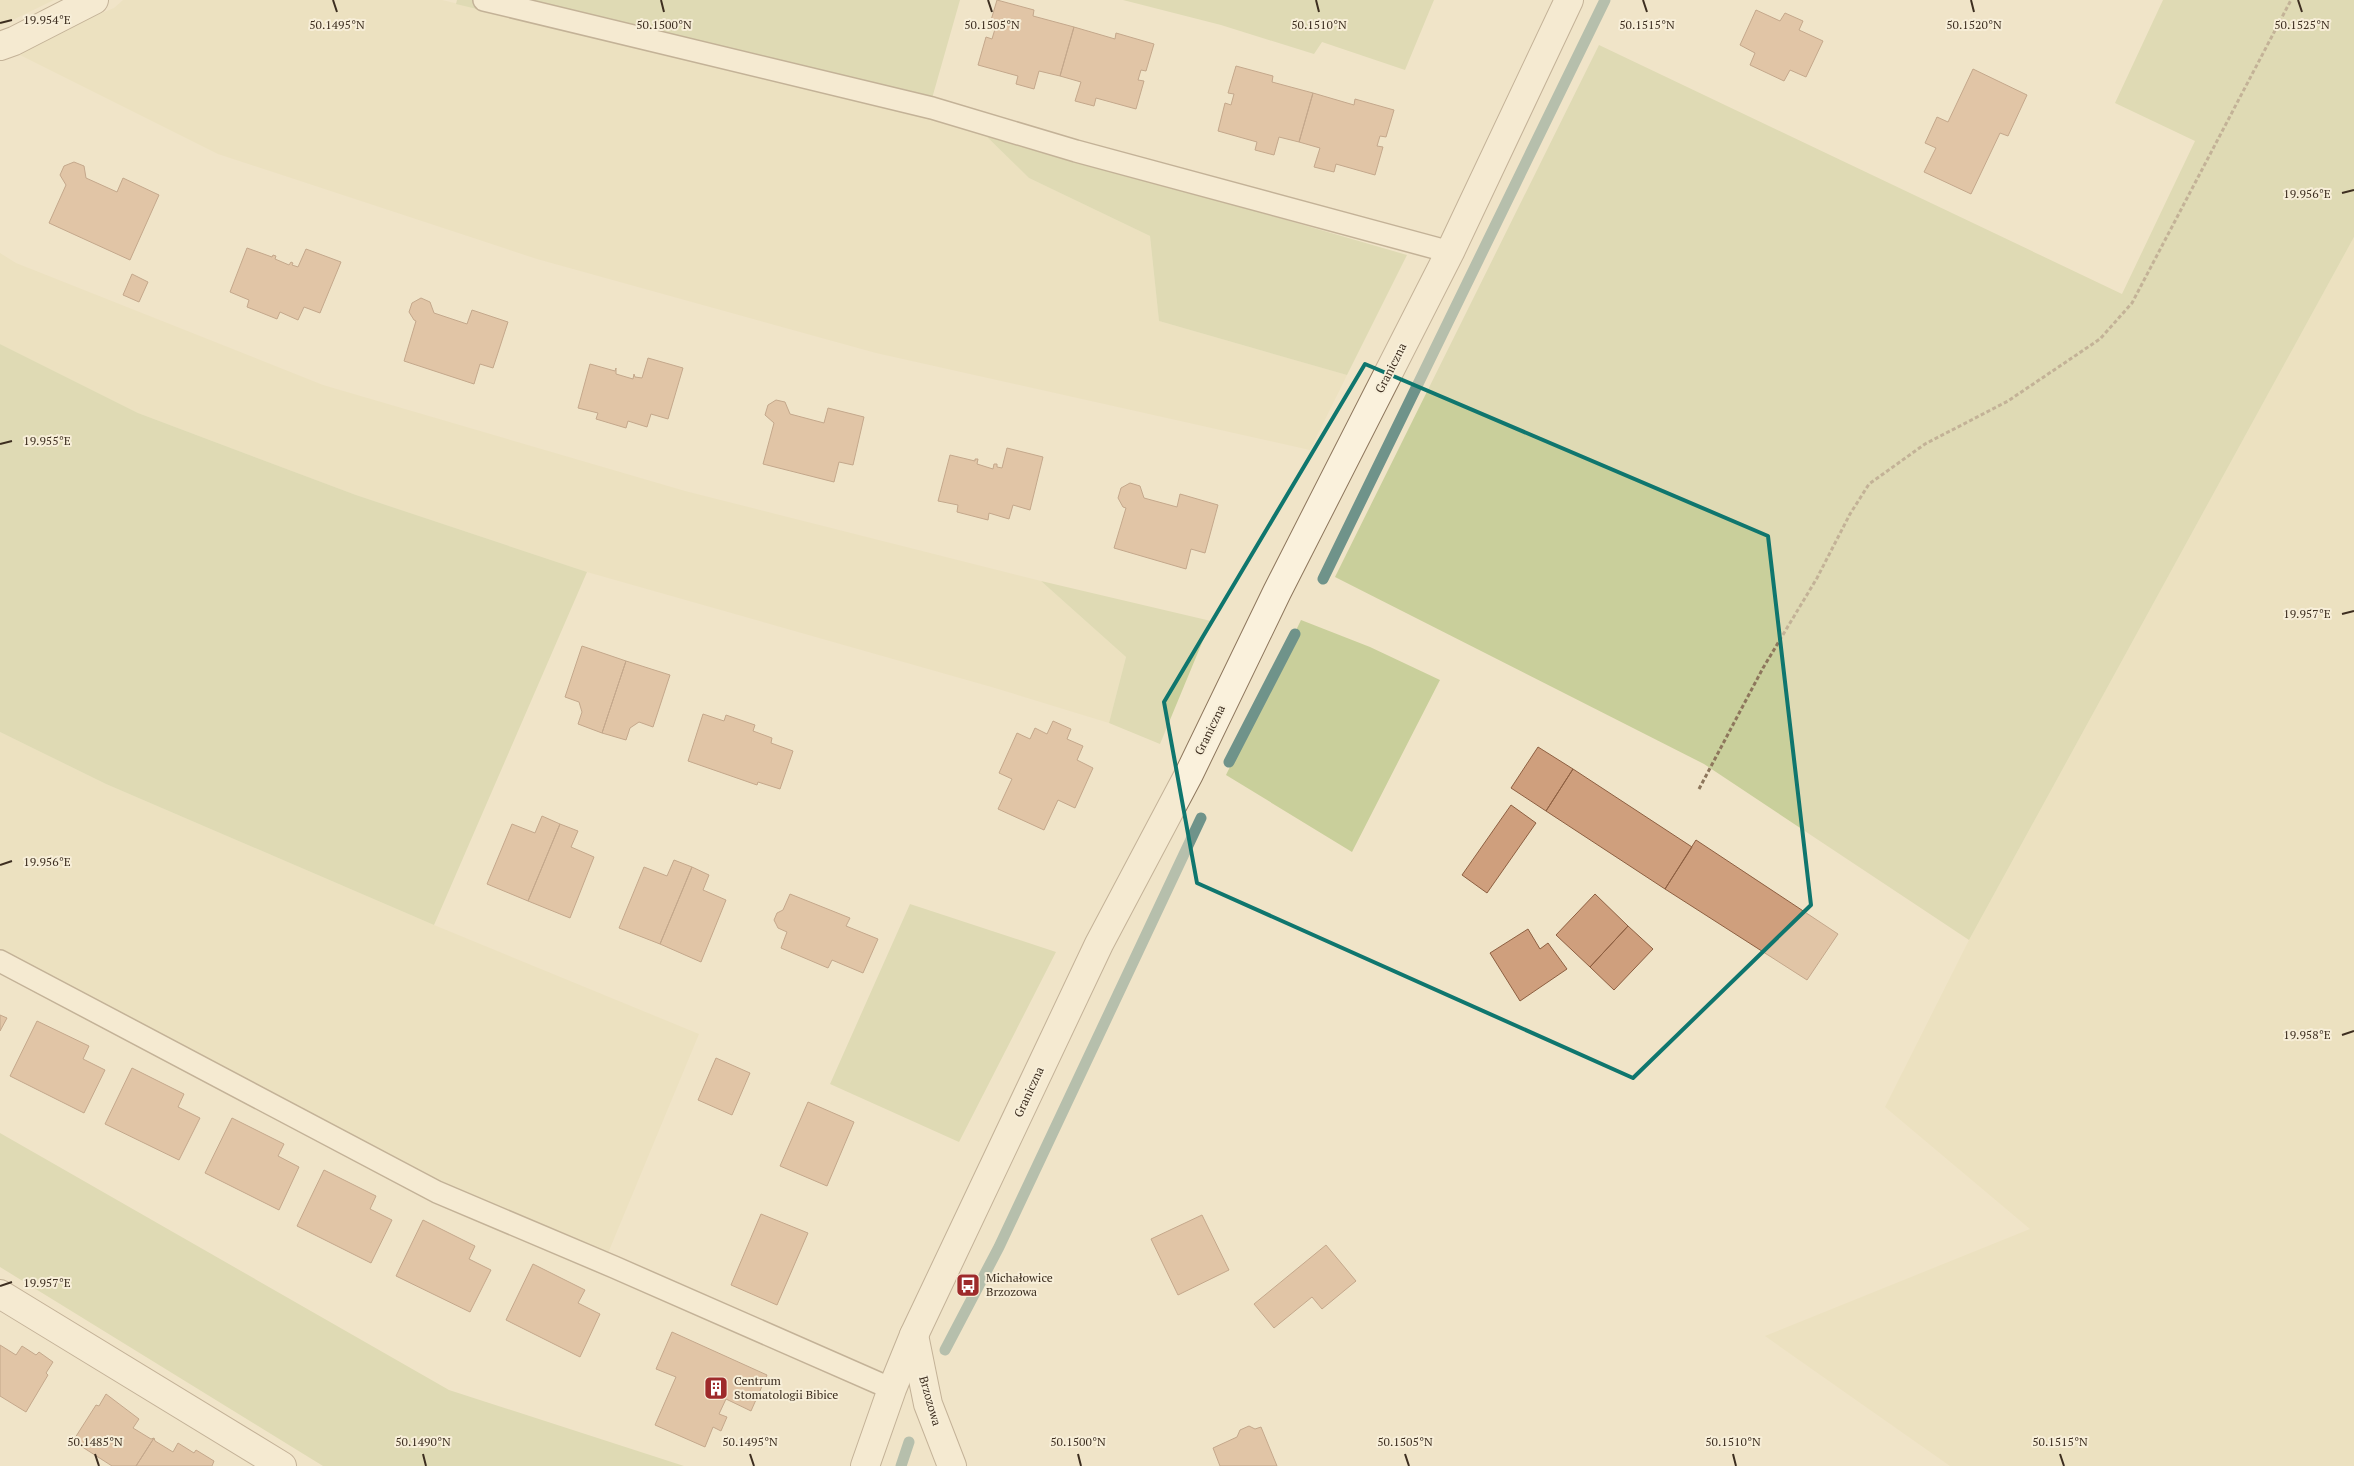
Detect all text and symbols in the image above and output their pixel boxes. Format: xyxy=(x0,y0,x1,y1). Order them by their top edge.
text: 19.954°E xyxy=(23,12,71,27)
text: 50.1495°N xyxy=(309,17,365,32)
text: 50.1500°N xyxy=(636,17,692,32)
text: 50.1505°N xyxy=(964,17,1020,32)
text: 50.1510°N xyxy=(1291,17,1347,32)
text: 50.1515°N xyxy=(1619,17,1675,32)
text: 50.1520°N xyxy=(1946,17,2002,32)
text: 50.1525°N xyxy=(2274,17,2330,32)
text: 19.956°E xyxy=(2283,186,2331,201)
street label: Graniczna xyxy=(1372,340,1410,395)
text: 19.955°E xyxy=(23,433,71,448)
text: 19.957°E xyxy=(2283,606,2331,621)
street label: Graniczna xyxy=(1191,702,1228,757)
text: 19.956°E xyxy=(23,854,71,869)
text: 19.958°E xyxy=(2283,1027,2331,1042)
street label: Graniczna xyxy=(1010,1064,1047,1119)
place label: Michałowice Brzozowa xyxy=(986,1270,1053,1299)
bus stop icon: Michałowice Brzozowa xyxy=(955,1272,981,1298)
text: 19.957°E xyxy=(23,1275,71,1290)
place label: Centrum Stomatologii Bibice xyxy=(734,1373,838,1402)
street label: Brzozowa xyxy=(916,1374,945,1428)
building icon: Centrum Stomatologii Bibice xyxy=(703,1375,729,1401)
text: 50.1485°N xyxy=(67,1434,123,1449)
text: 50.1490°N xyxy=(395,1434,451,1449)
text: 50.1495°N xyxy=(722,1434,778,1449)
text: 50.1500°N xyxy=(1050,1434,1106,1449)
text: 50.1505°N xyxy=(1377,1434,1433,1449)
text: 50.1510°N xyxy=(1705,1434,1761,1449)
text: 50.1515°N xyxy=(2032,1434,2088,1449)

